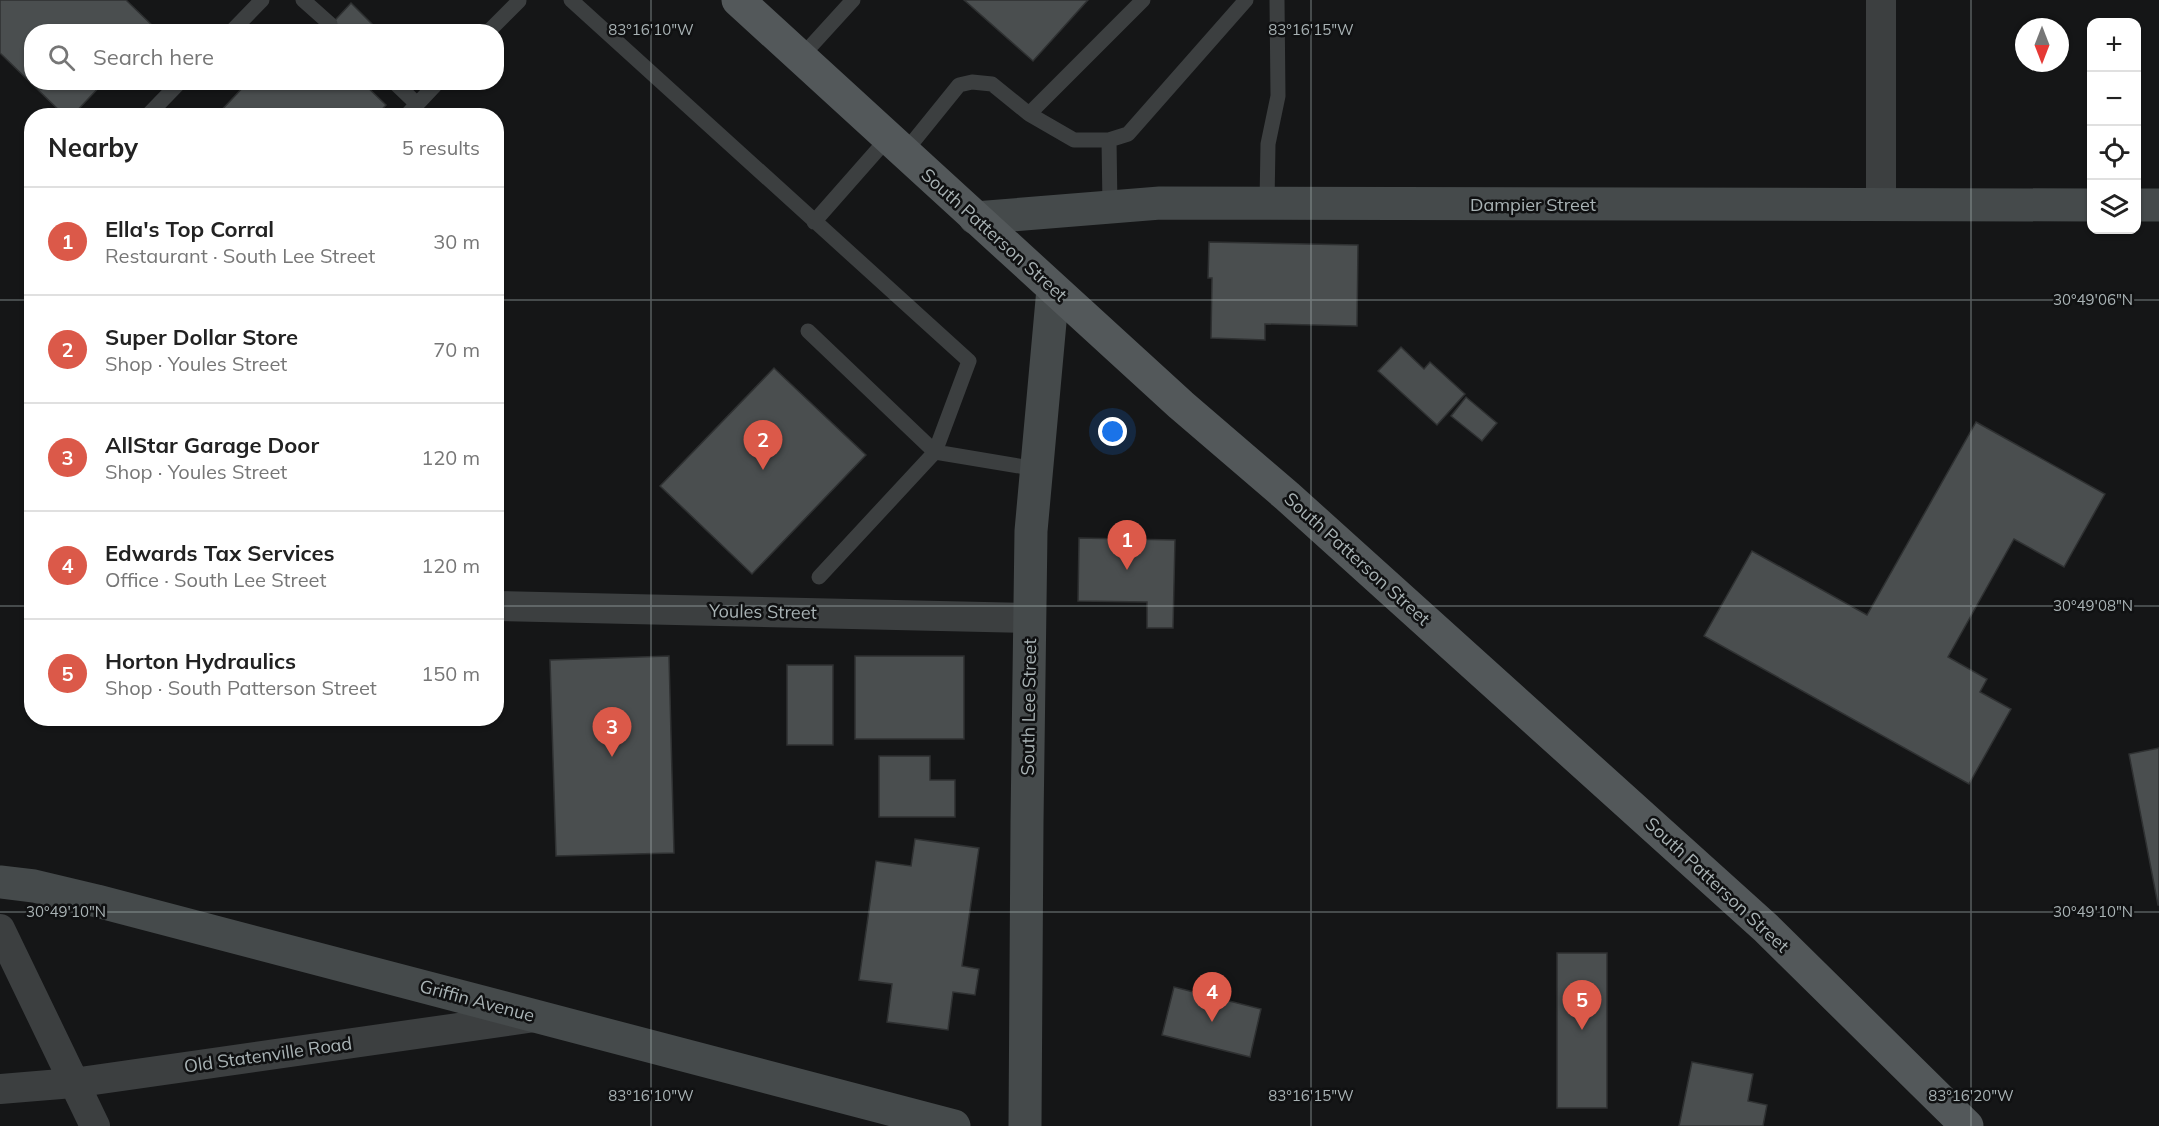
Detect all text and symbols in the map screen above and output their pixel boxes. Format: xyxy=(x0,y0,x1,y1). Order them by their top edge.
north arrow xyxy=(2015,18,2069,72)
map controls xyxy=(2087,18,2141,234)
button: + xyxy=(2087,18,2141,72)
text: 83°16'10"W xyxy=(608,20,694,39)
text: 83°16'15"W xyxy=(1268,20,1354,39)
search box xyxy=(24,24,504,90)
icon: search xyxy=(45,41,78,74)
text: Search here xyxy=(93,43,214,71)
button: − xyxy=(2087,72,2141,126)
button: locate xyxy=(2087,126,2141,180)
text: Nearby xyxy=(48,131,138,164)
text: 5 results xyxy=(402,135,480,160)
street label: South Patterson Street xyxy=(917,163,1072,306)
button: layers xyxy=(2087,180,2141,234)
street label: Dampier Street xyxy=(1470,193,1596,216)
text: Ella's Top Corral xyxy=(105,215,274,243)
text: 1 xyxy=(62,229,74,254)
text: 30 m xyxy=(433,229,480,254)
text: Restaurant · South Lee Street xyxy=(105,243,375,268)
text: 30°49'06"N xyxy=(2053,290,2133,309)
text: Super Dollar Store xyxy=(105,323,298,351)
text: 2 xyxy=(62,337,74,362)
text: 70 m xyxy=(433,337,480,362)
text: Shop · Youles Street xyxy=(105,351,287,376)
your location xyxy=(1098,417,1127,446)
pin: 2 xyxy=(744,420,783,470)
text: AllStar Garage Door xyxy=(105,431,319,459)
text: 3 xyxy=(62,445,74,470)
text: 120 m xyxy=(421,445,480,470)
text: Shop · Youles Street xyxy=(105,459,287,484)
street label: South Patterson Street xyxy=(1280,487,1435,630)
pin: 1 xyxy=(1108,520,1146,570)
text: Edwards Tax Services xyxy=(105,539,335,567)
text: 4 xyxy=(62,553,74,578)
text: 120 m xyxy=(421,553,480,578)
text: Office · South Lee Street xyxy=(105,567,326,592)
text: 30°49'08"N xyxy=(2053,596,2133,615)
street label: Youles Street xyxy=(708,599,817,624)
street label: South Lee Street xyxy=(1016,638,1041,776)
text: Horton Hydraulics xyxy=(105,647,296,675)
text: 5 xyxy=(62,661,74,686)
text: 150 m xyxy=(421,661,480,686)
text: Shop · South Patterson Street xyxy=(105,675,377,700)
pin: 3 xyxy=(592,708,632,757)
street label: South Patterson Street xyxy=(1641,812,1794,957)
text: 30°49'10"N xyxy=(26,902,106,921)
text: 30°49'10"N xyxy=(2053,902,2133,921)
pin: 4 xyxy=(1192,972,1232,1022)
street label: Griffin Avenue xyxy=(417,974,537,1027)
pin: 5 xyxy=(1562,980,1602,1030)
street label: Old Statenville Road xyxy=(182,1031,353,1078)
text: 83°16'10"W xyxy=(608,1086,694,1105)
text: 83°16'15"W xyxy=(1268,1086,1354,1105)
text: 83°16'20"W xyxy=(1928,1086,2014,1105)

